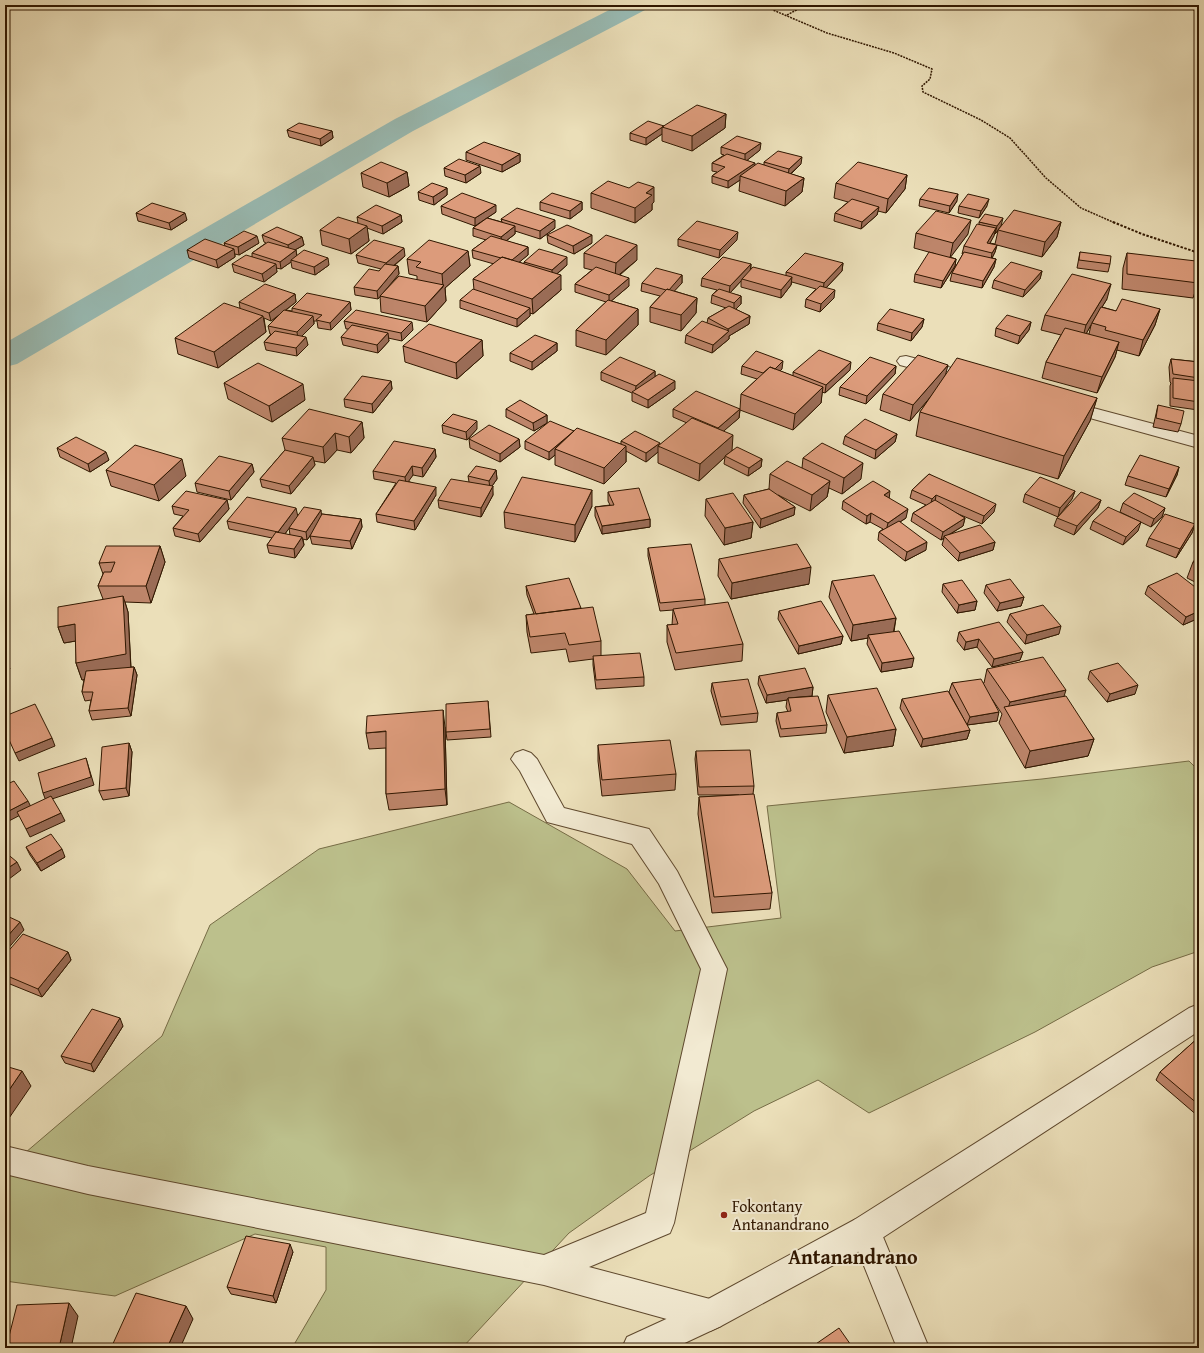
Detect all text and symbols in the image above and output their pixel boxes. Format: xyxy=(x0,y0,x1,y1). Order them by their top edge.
place label: Fokontany Antanandrano xyxy=(732,1194,829,1236)
marker: Fokontany Antanandrano xyxy=(719,1210,729,1220)
district label: Antanandrano xyxy=(788,1242,918,1271)

